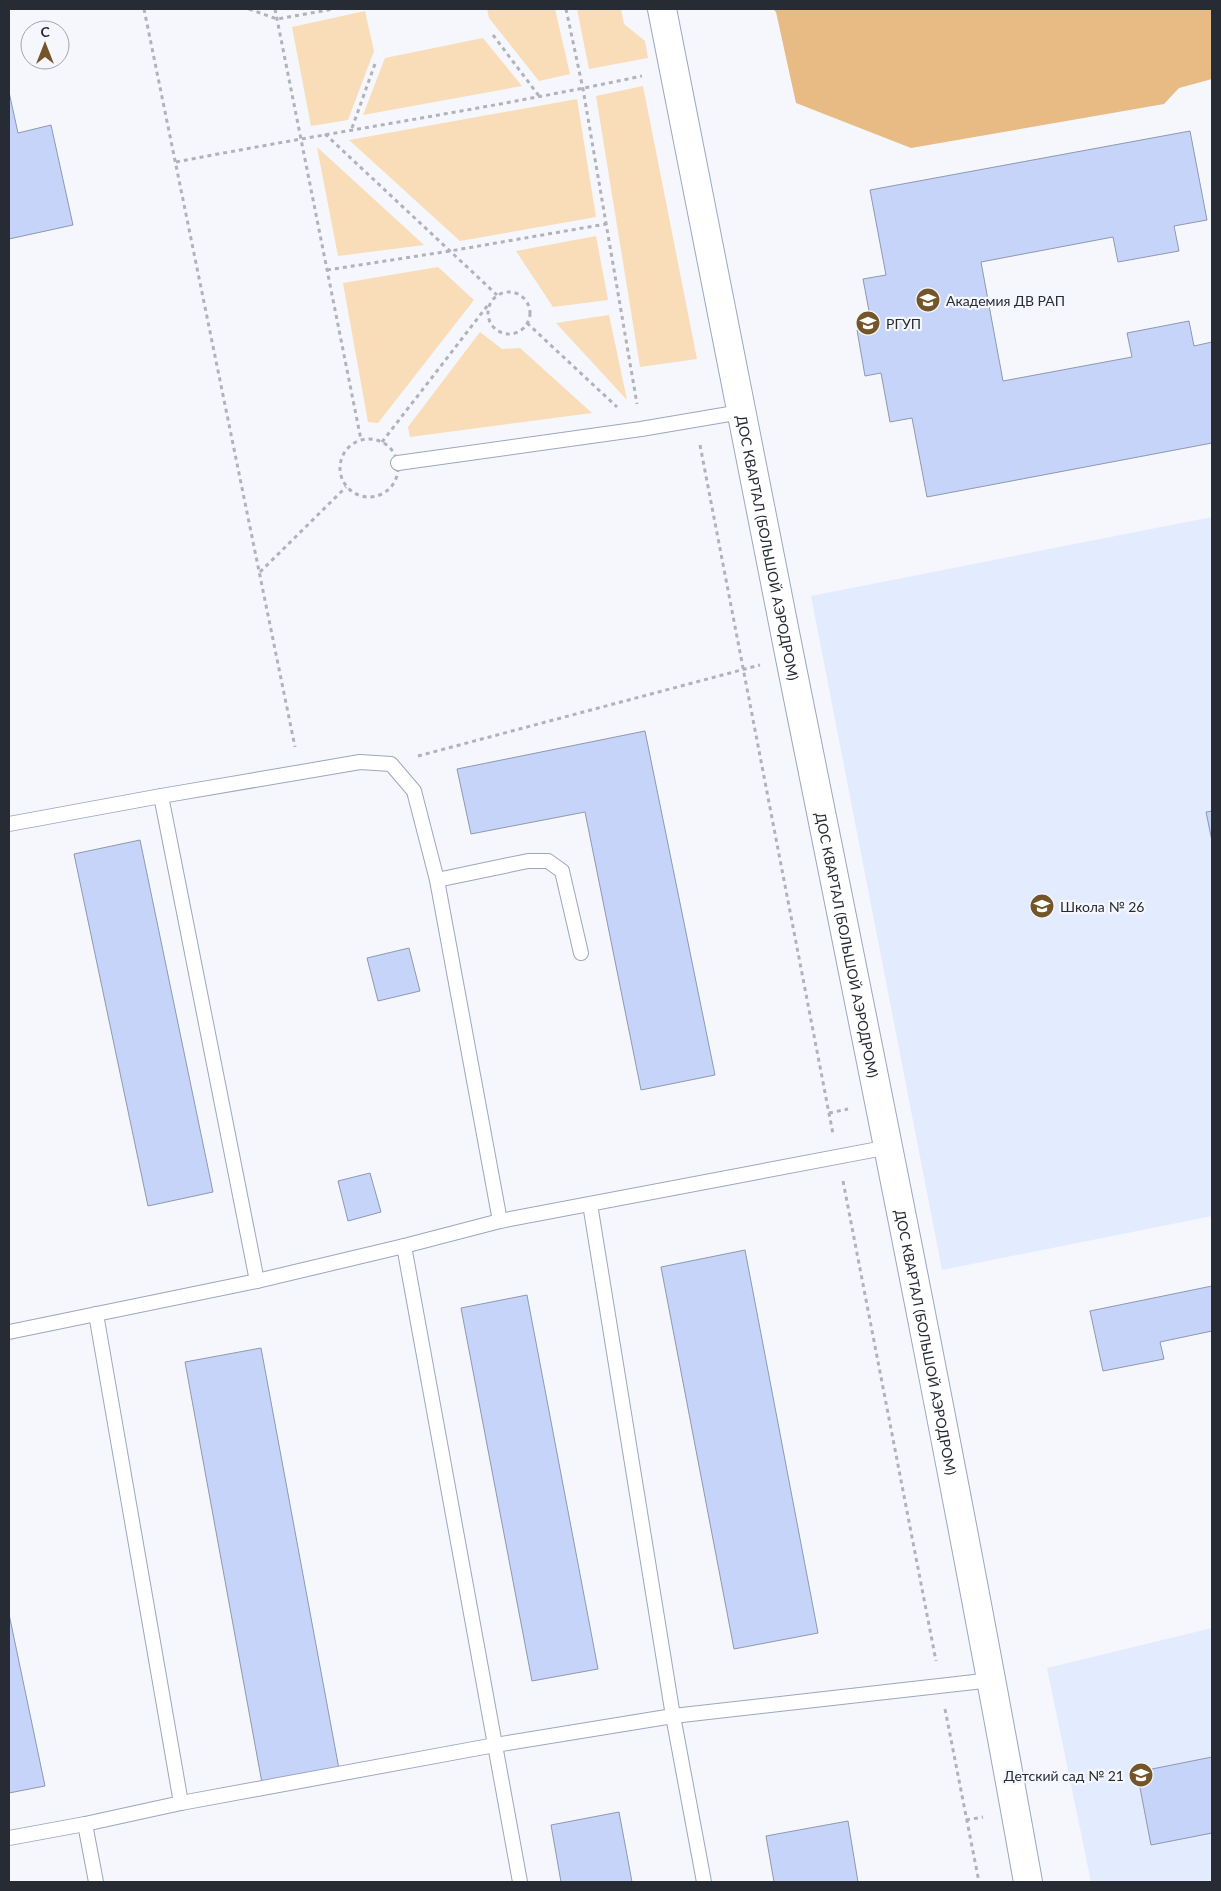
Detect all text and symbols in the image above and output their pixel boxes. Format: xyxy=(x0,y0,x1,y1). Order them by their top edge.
north arrow xyxy=(20,20,70,70)
text: С xyxy=(40,23,50,40)
school or university icon: Академия ДВ РАП xyxy=(915,287,941,313)
place label: Академия ДВ РАП xyxy=(946,292,1065,309)
school or university icon: РГУП xyxy=(855,310,881,336)
place label: РГУП xyxy=(886,315,921,332)
street label: ДОС КВАРТАЛ (БОЛЬШОЙ АЭРОДРОМ) xyxy=(734,414,803,682)
street label: ДОС КВАРТАЛ (БОЛЬШОЙ АЭРОДРОМ) xyxy=(813,811,883,1079)
school or university icon: Школа № 26 xyxy=(1029,893,1055,919)
place label: Школа № 26 xyxy=(1060,898,1144,915)
street label: ДОС КВАРТАЛ (БОЛЬШОЙ АЭРОДРОМ) xyxy=(892,1208,961,1476)
school or university icon: Детский сад № 21 xyxy=(1128,1762,1154,1788)
place label: Детский сад № 21 xyxy=(1004,1767,1124,1784)

